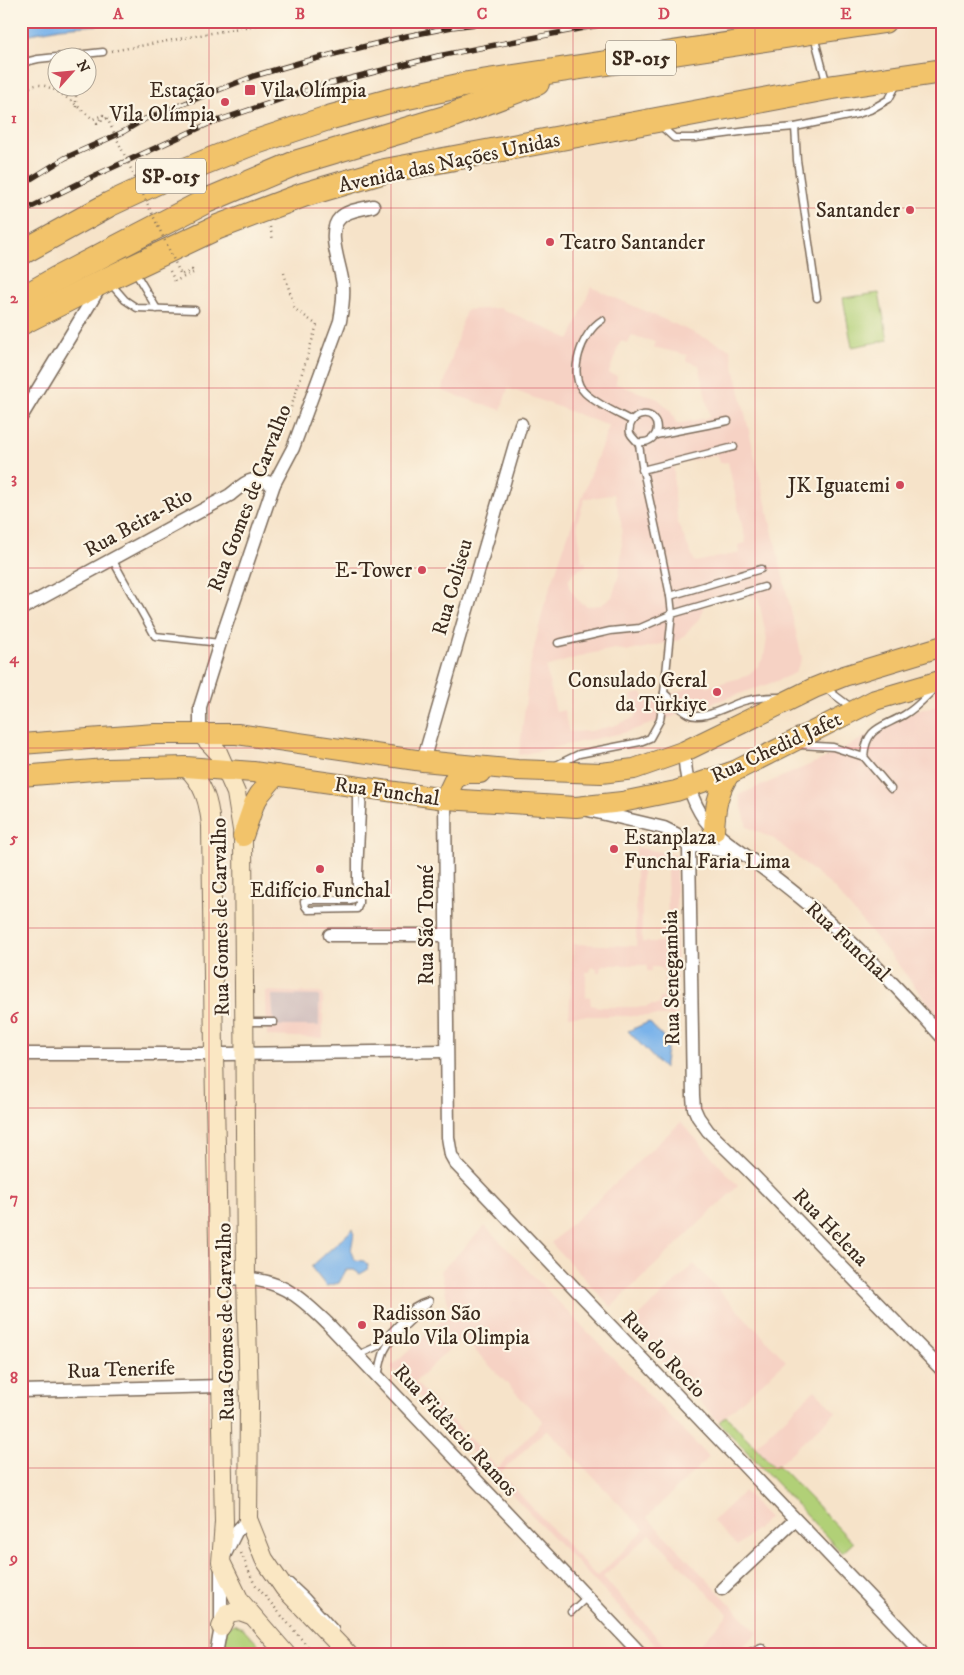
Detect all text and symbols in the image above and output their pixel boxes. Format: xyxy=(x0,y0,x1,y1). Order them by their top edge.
text: A xyxy=(112,4,124,24)
text: B xyxy=(295,4,305,24)
text: C xyxy=(477,4,487,24)
text: D xyxy=(658,4,670,24)
text: E xyxy=(840,4,852,24)
road number: SP-015 xyxy=(606,40,676,76)
north arrow xyxy=(48,48,98,98)
text: N xyxy=(72,57,94,76)
place label: Estação Vila Olímpia xyxy=(109,78,215,128)
place label: Vila Olímpia xyxy=(260,78,366,104)
marker: Vila Olímpia xyxy=(243,83,257,97)
marker: Estação Vila Olímpia xyxy=(219,96,231,108)
text: 1 xyxy=(11,108,17,128)
street label: Avenida das Nações Unidas xyxy=(336,127,562,199)
road number: SP-015 xyxy=(136,158,206,194)
place label: Santander xyxy=(816,198,900,224)
marker: Santander xyxy=(904,204,916,216)
place label: Teatro Santander xyxy=(560,230,705,256)
marker: Teatro Santander xyxy=(544,236,556,248)
text: 2 xyxy=(10,288,19,308)
street label: Rua Gomes de Carvalho xyxy=(202,401,298,596)
text: 3 xyxy=(11,468,17,488)
place label: JK Iguatemi xyxy=(786,473,890,499)
marker: JK Iguatemi xyxy=(894,479,906,491)
street label: Rua Beira-Rio xyxy=(80,482,197,563)
street label: Rua Coliseu xyxy=(427,536,479,639)
place label: E-Tower xyxy=(335,558,412,584)
marker: E-Tower xyxy=(416,564,428,576)
text: 4 xyxy=(8,648,19,668)
place label: Consulado Geral da Türkiye xyxy=(568,668,708,718)
marker: Consulado Geral da Türkiye xyxy=(711,686,723,698)
street label: Rua Chedid Jafet xyxy=(707,706,846,789)
street label: Rua Funchal xyxy=(332,772,442,812)
street label: Rua Gomes de Carvalho xyxy=(206,817,236,1017)
place label: Estanplaza Funchal Faria Lima xyxy=(624,825,790,875)
text: 5 xyxy=(9,828,18,848)
marker: Estanplaza Funchal Faria Lima xyxy=(608,843,620,855)
marker: Edifício Funchal xyxy=(314,863,326,875)
street label: Rua São Tomé xyxy=(414,864,440,985)
place label: Edifício Funchal xyxy=(250,878,391,904)
street label: Rua Funchal xyxy=(800,896,896,988)
street label: Rua Senegambia xyxy=(658,910,686,1046)
text: 6 xyxy=(10,1008,20,1028)
street label: Rua Helena xyxy=(787,1183,874,1272)
text: 7 xyxy=(10,1188,18,1208)
street label: Rua Gomes de Carvalho xyxy=(211,1222,241,1422)
place label: Radisson São Paulo Vila Olimpia xyxy=(372,1301,530,1351)
street label: Rua do Rocio xyxy=(615,1306,711,1404)
marker: Radisson São Paulo Vila Olimpia xyxy=(356,1319,368,1331)
street label: Rua Tenerife xyxy=(67,1355,176,1385)
street label: Rua Fidêncio Ramos xyxy=(387,1359,523,1502)
text: 8 xyxy=(10,1368,18,1388)
text: 9 xyxy=(9,1548,18,1568)

